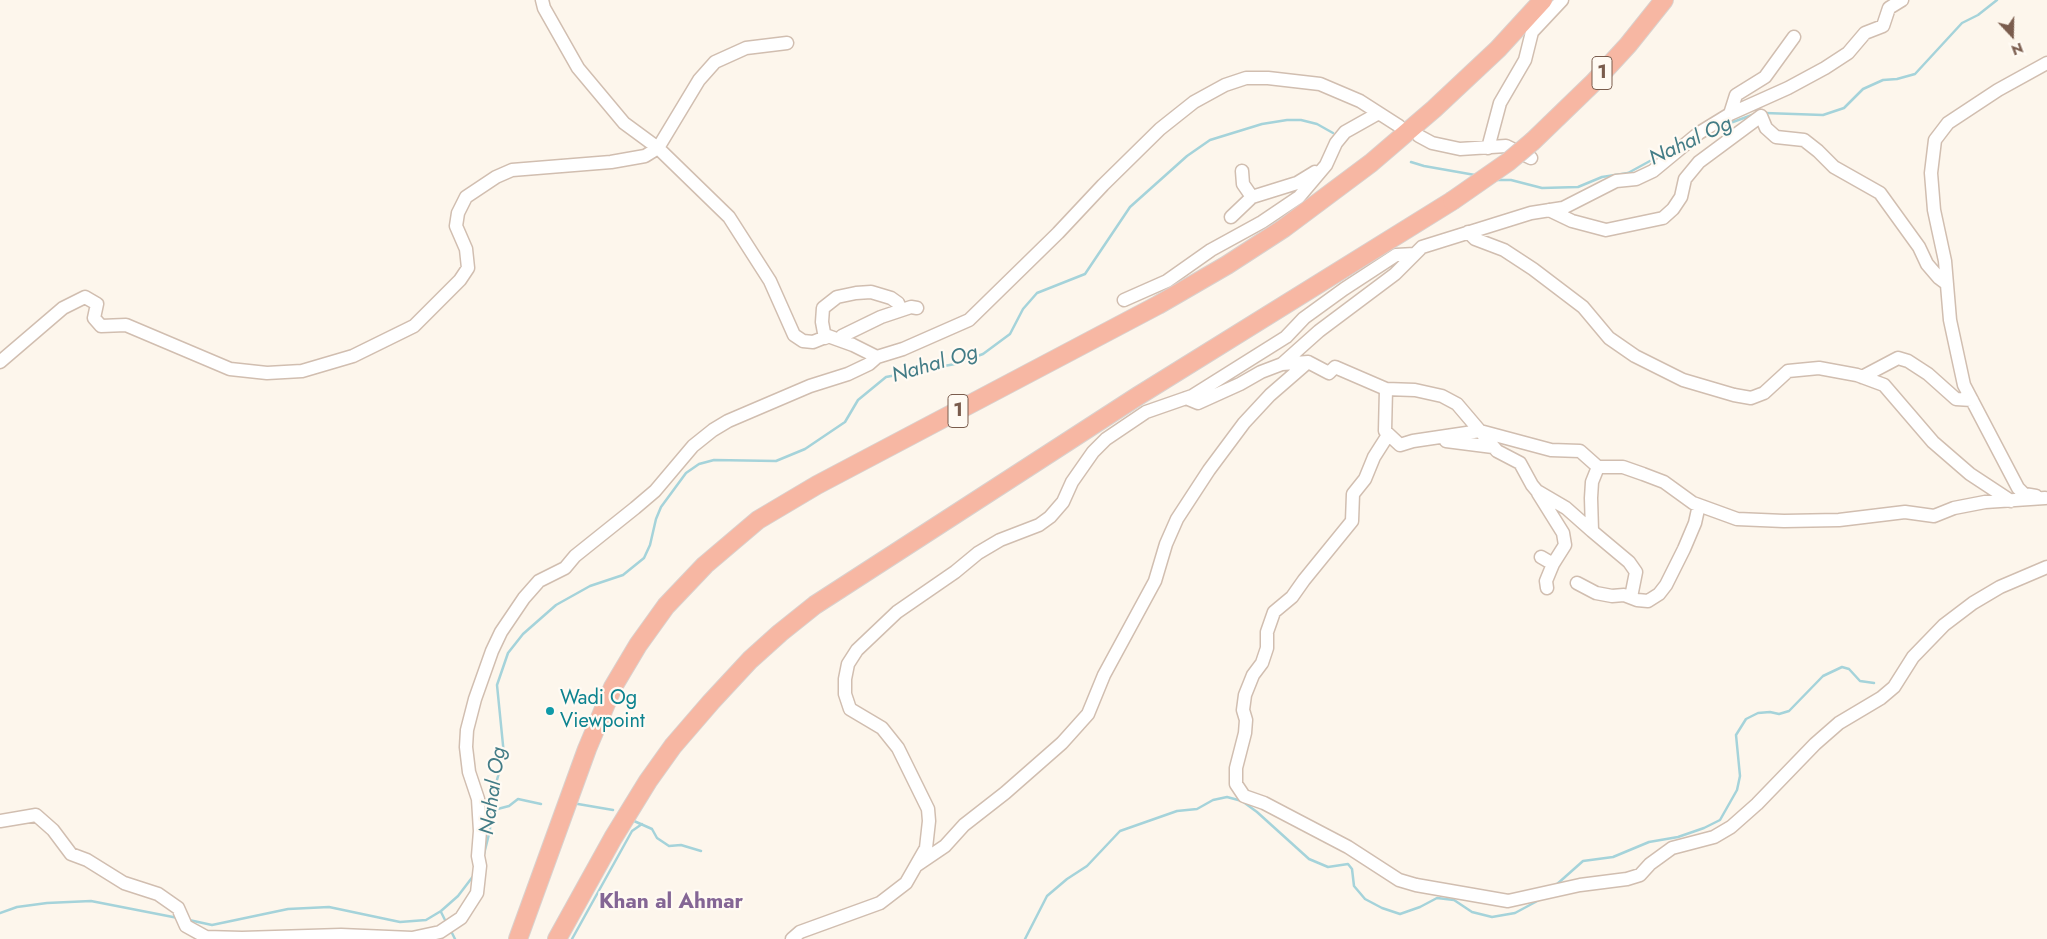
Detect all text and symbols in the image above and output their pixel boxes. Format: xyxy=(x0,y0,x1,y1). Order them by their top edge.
north arrow xyxy=(1987,10,2037,60)
text: N xyxy=(2009,38,2026,60)
road number: 1 xyxy=(1592,56,1612,90)
water label: Nahal Og xyxy=(1646,112,1736,172)
water label: Nahal Og xyxy=(889,341,981,389)
road number: 1 xyxy=(948,394,968,428)
place label: Wadi Og Viewpoint xyxy=(560,687,645,734)
marker: Wadi Og Viewpoint xyxy=(544,705,556,717)
water label: Nahal Og xyxy=(475,745,513,837)
district label: Khan al Ahmar xyxy=(599,890,743,916)

